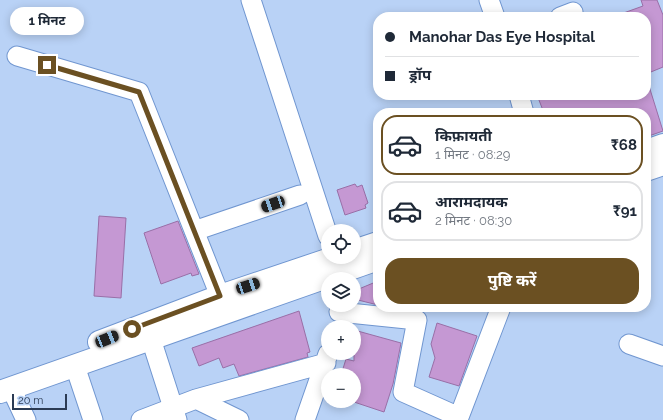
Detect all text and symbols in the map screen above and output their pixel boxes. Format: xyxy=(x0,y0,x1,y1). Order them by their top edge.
callout: 1 मिनट xyxy=(10,7,84,35)
text: 1 मिनट xyxy=(29,13,65,28)
text: Manohar Das Eye Hospital xyxy=(409,28,595,46)
route end xyxy=(38,56,56,74)
text: ड्रॉप xyxy=(409,66,431,84)
icon: car xyxy=(387,127,423,163)
text: किफ़ायती xyxy=(435,127,492,145)
text: ₹68 xyxy=(611,136,637,154)
text: 1 मिनट · 08:29 xyxy=(435,147,510,162)
icon: car xyxy=(387,193,423,229)
text: आरामदायक xyxy=(435,193,508,211)
car xyxy=(260,194,286,214)
text: ₹91 xyxy=(613,202,637,220)
text: 2 मिनट · 08:30 xyxy=(435,213,512,228)
map controls xyxy=(321,224,361,408)
button: locate xyxy=(321,224,361,264)
button: पुष्टि करें xyxy=(385,258,639,304)
button: layers xyxy=(321,272,361,312)
car xyxy=(235,277,261,295)
route start xyxy=(123,320,141,338)
button: + xyxy=(321,320,361,360)
car xyxy=(94,329,120,349)
button: − xyxy=(321,368,361,408)
scale bar xyxy=(12,392,67,411)
text: 20 m xyxy=(18,394,43,407)

